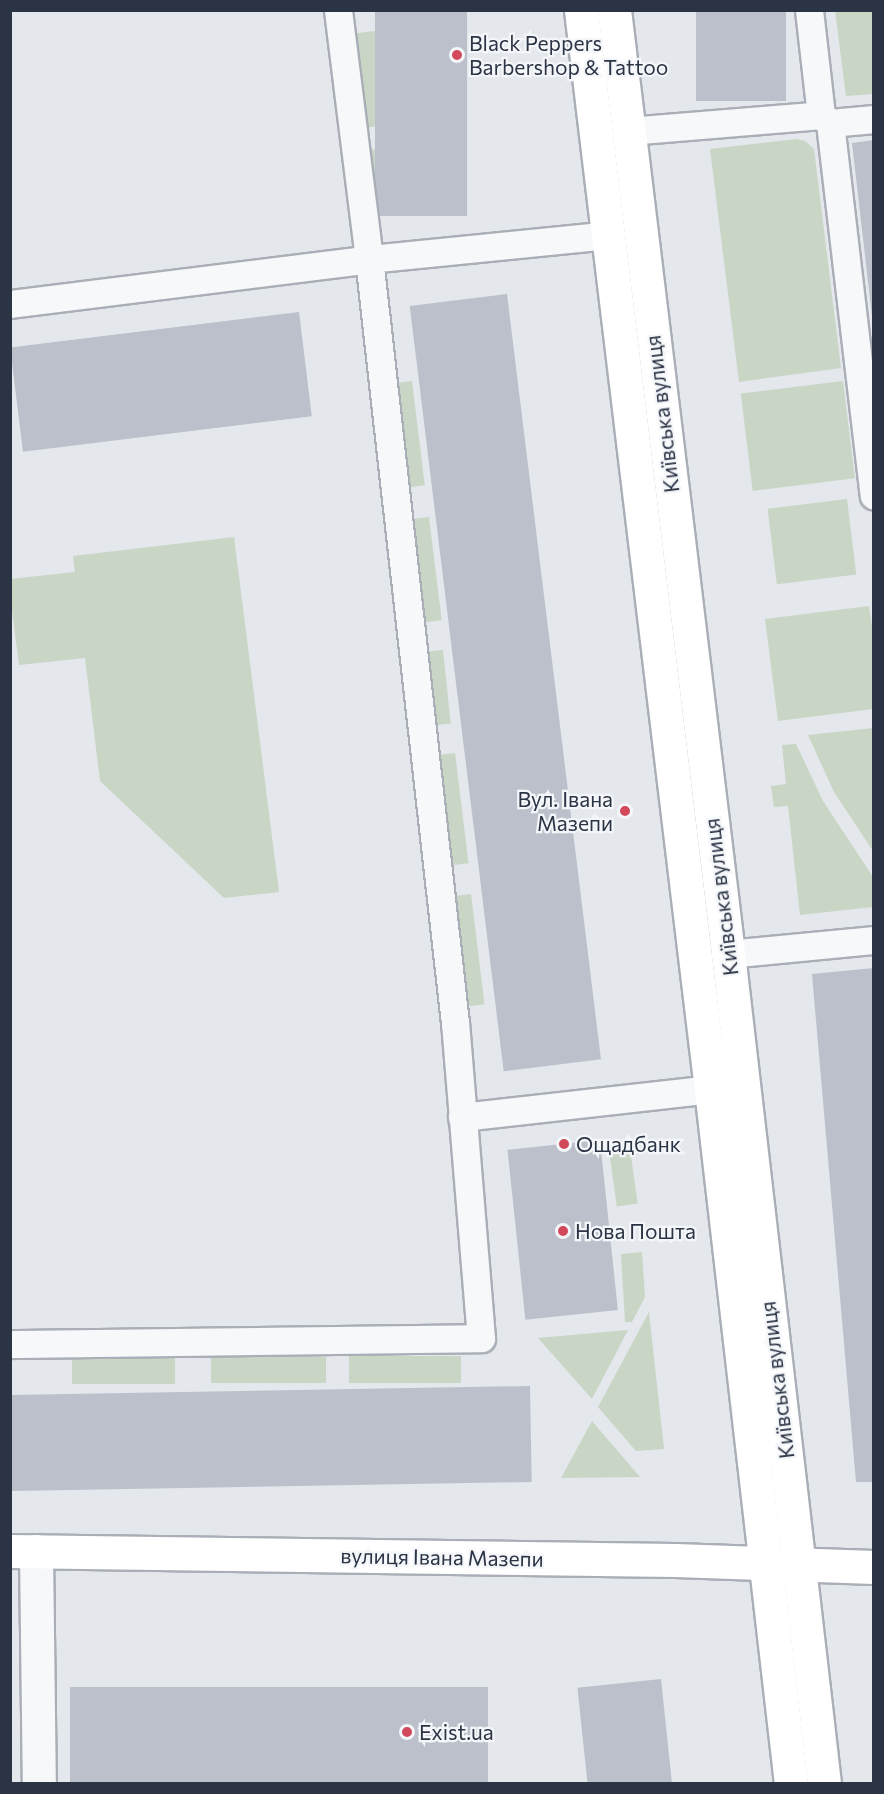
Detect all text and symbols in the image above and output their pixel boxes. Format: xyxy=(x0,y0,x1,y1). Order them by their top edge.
place label: Black Peppers Barbershop & Tattoo xyxy=(469,30,668,80)
marker: Black Peppers Barbershop & Tattoo xyxy=(450,48,464,62)
street label: Київська вулиця xyxy=(640,334,684,494)
place label: Вул. Івана Мазепи xyxy=(518,786,613,836)
marker: Вул. Івана Мазепи xyxy=(618,804,632,818)
street label: Київська вулиця xyxy=(699,817,743,977)
place label: Ощадбанк xyxy=(576,1131,681,1157)
marker: Ощадбанк xyxy=(557,1137,571,1151)
place label: Нова Пошта xyxy=(575,1218,696,1244)
marker: Нова Пошта xyxy=(556,1224,570,1238)
street label: Київська вулиця xyxy=(755,1300,799,1460)
street label: вулиця Івана Мазепи xyxy=(340,1543,544,1571)
place label: Exist.ua xyxy=(419,1719,494,1745)
marker: Exist.ua xyxy=(400,1725,414,1739)

